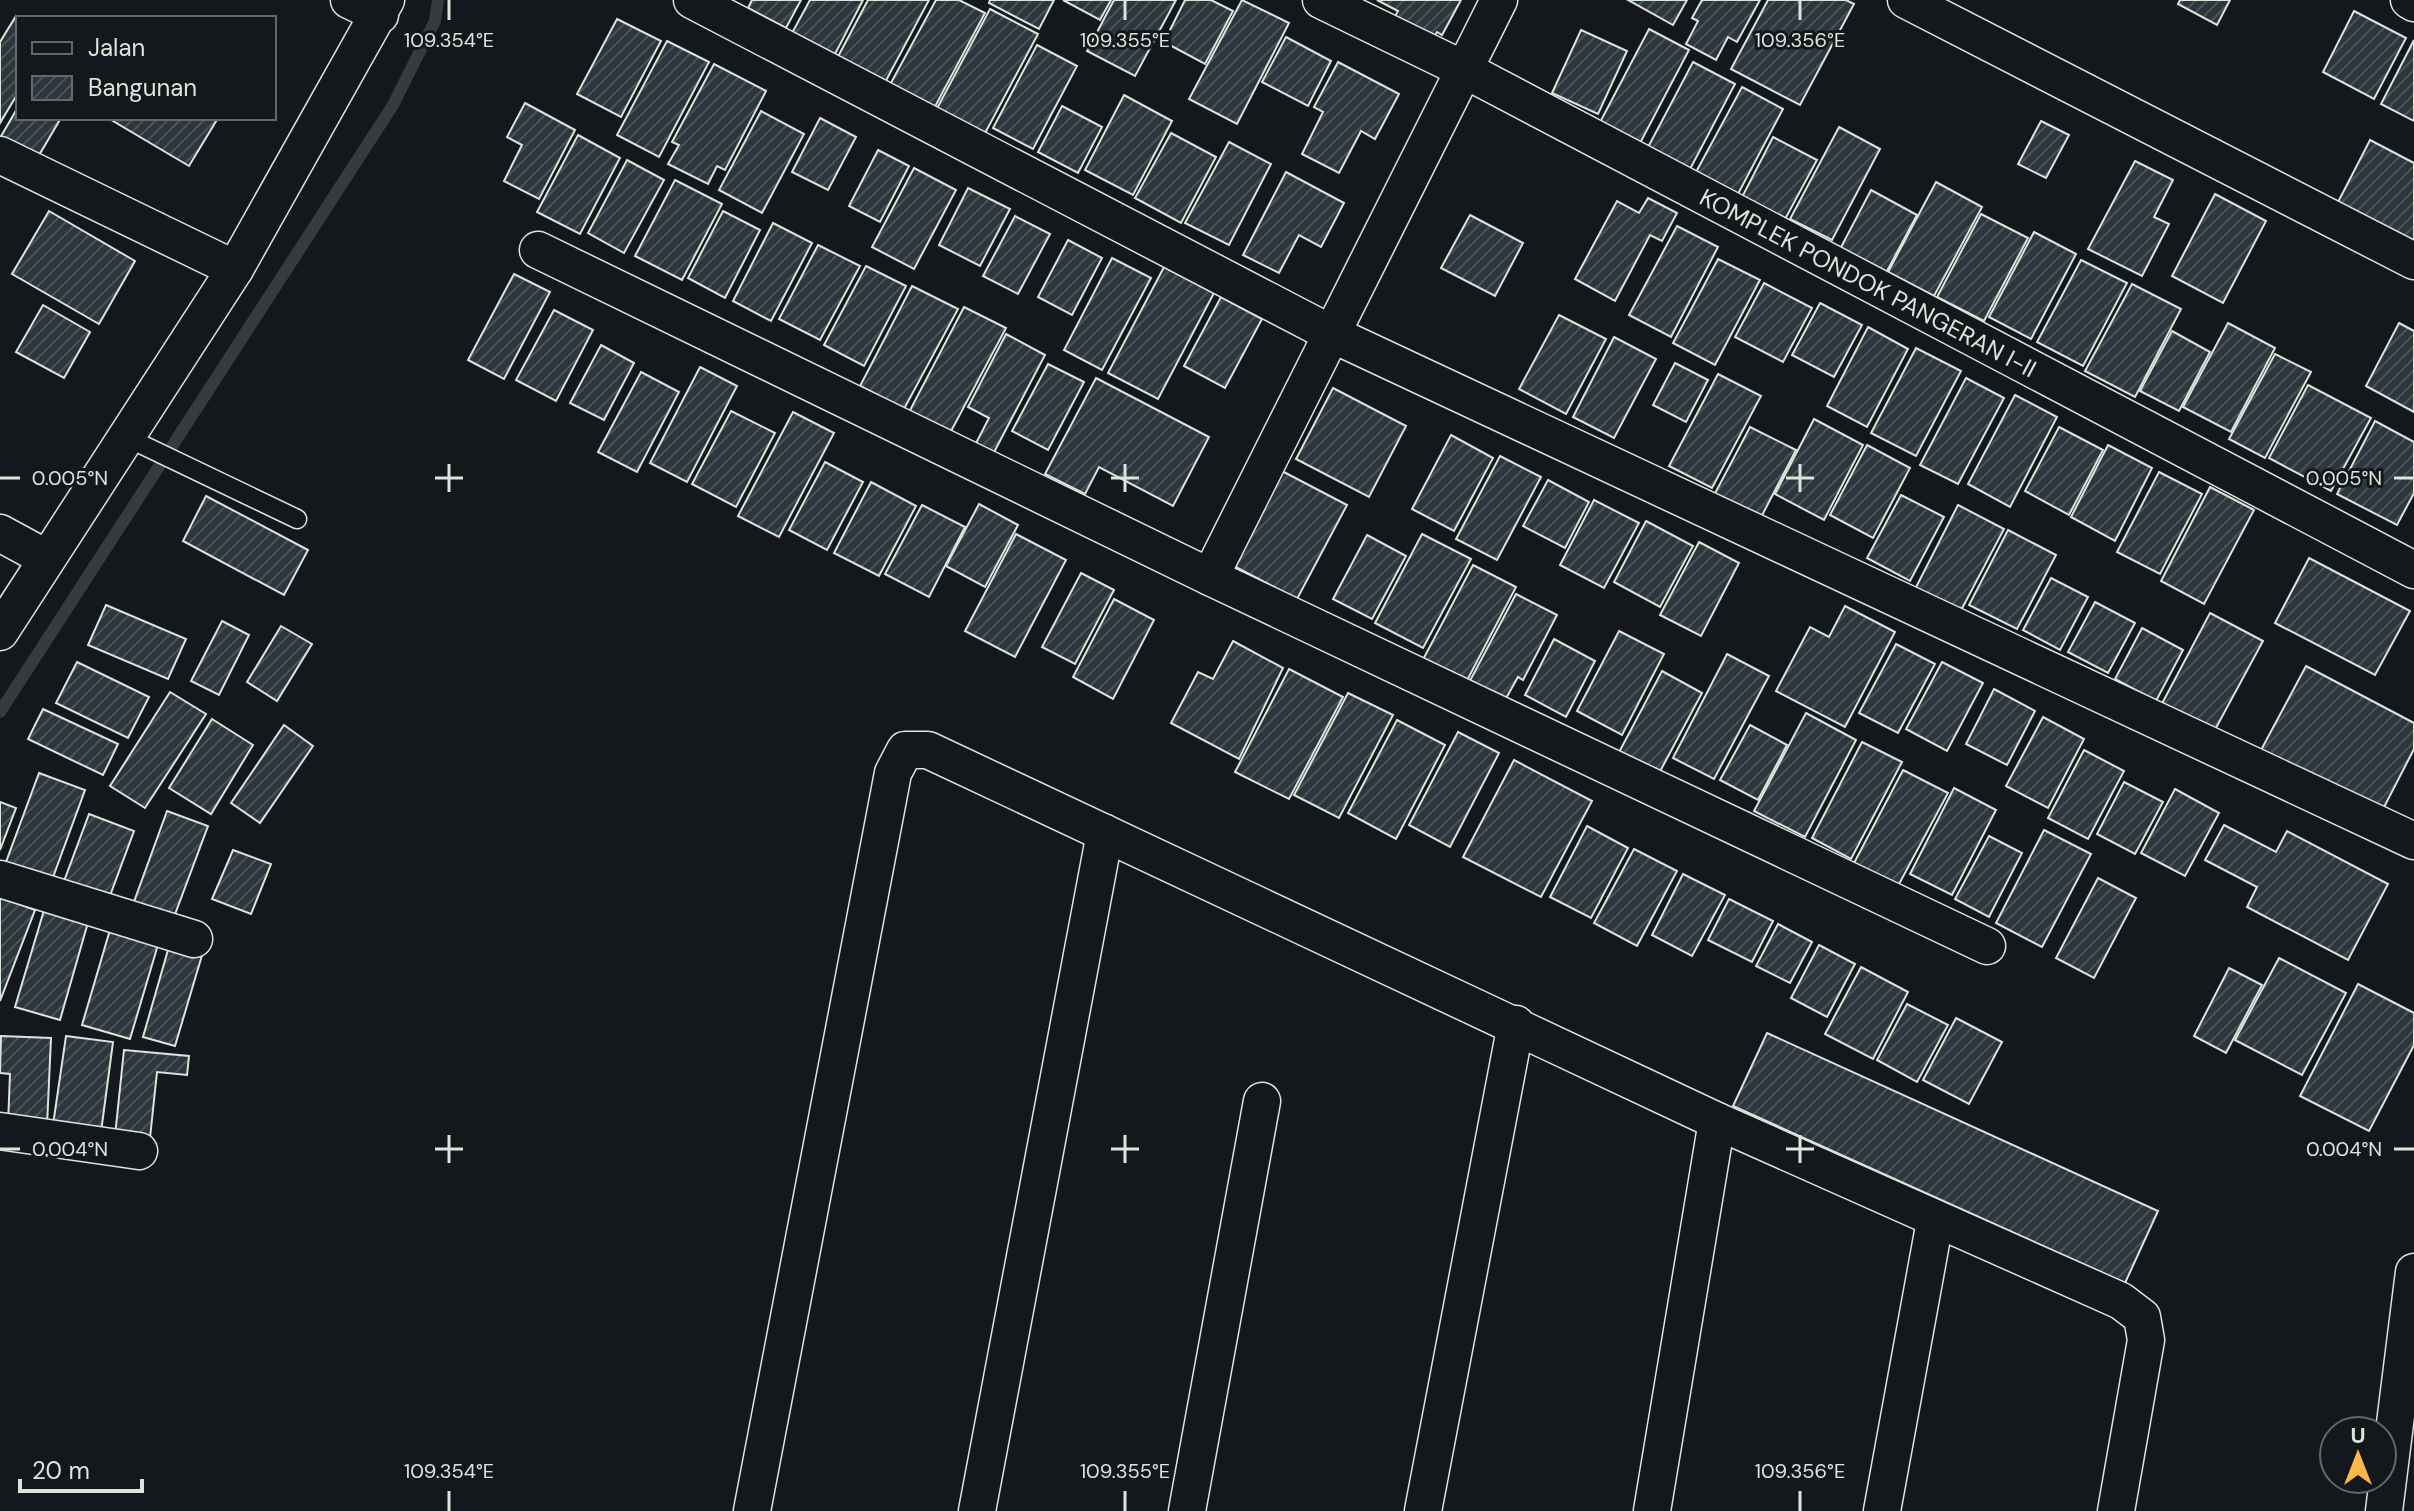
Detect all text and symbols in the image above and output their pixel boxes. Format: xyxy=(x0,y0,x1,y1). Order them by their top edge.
legend xyxy=(16,16,276,120)
text: 109.354°E xyxy=(404,27,494,53)
text: 109.355°E xyxy=(1080,27,1170,53)
text: 109.356°E xyxy=(1755,27,1845,53)
text: Jalan xyxy=(88,32,145,63)
text: Bangunan xyxy=(88,72,197,103)
street label: KOMPLEK PONDOK PANGERAN I-II xyxy=(1695,181,2042,384)
text: 0.005°N xyxy=(32,465,108,491)
text: 0.005°N xyxy=(2306,465,2382,491)
text: 0.004°N xyxy=(32,1136,108,1162)
text: 0.004°N xyxy=(2306,1136,2382,1162)
north arrow xyxy=(2318,1415,2398,1495)
text: U xyxy=(2350,1421,2366,1450)
scale bar xyxy=(20,1443,142,1493)
text: 20 m xyxy=(32,1455,90,1486)
text: 109.354°E xyxy=(404,1458,494,1484)
text: 109.355°E xyxy=(1080,1458,1170,1484)
text: 109.356°E xyxy=(1755,1458,1845,1484)

